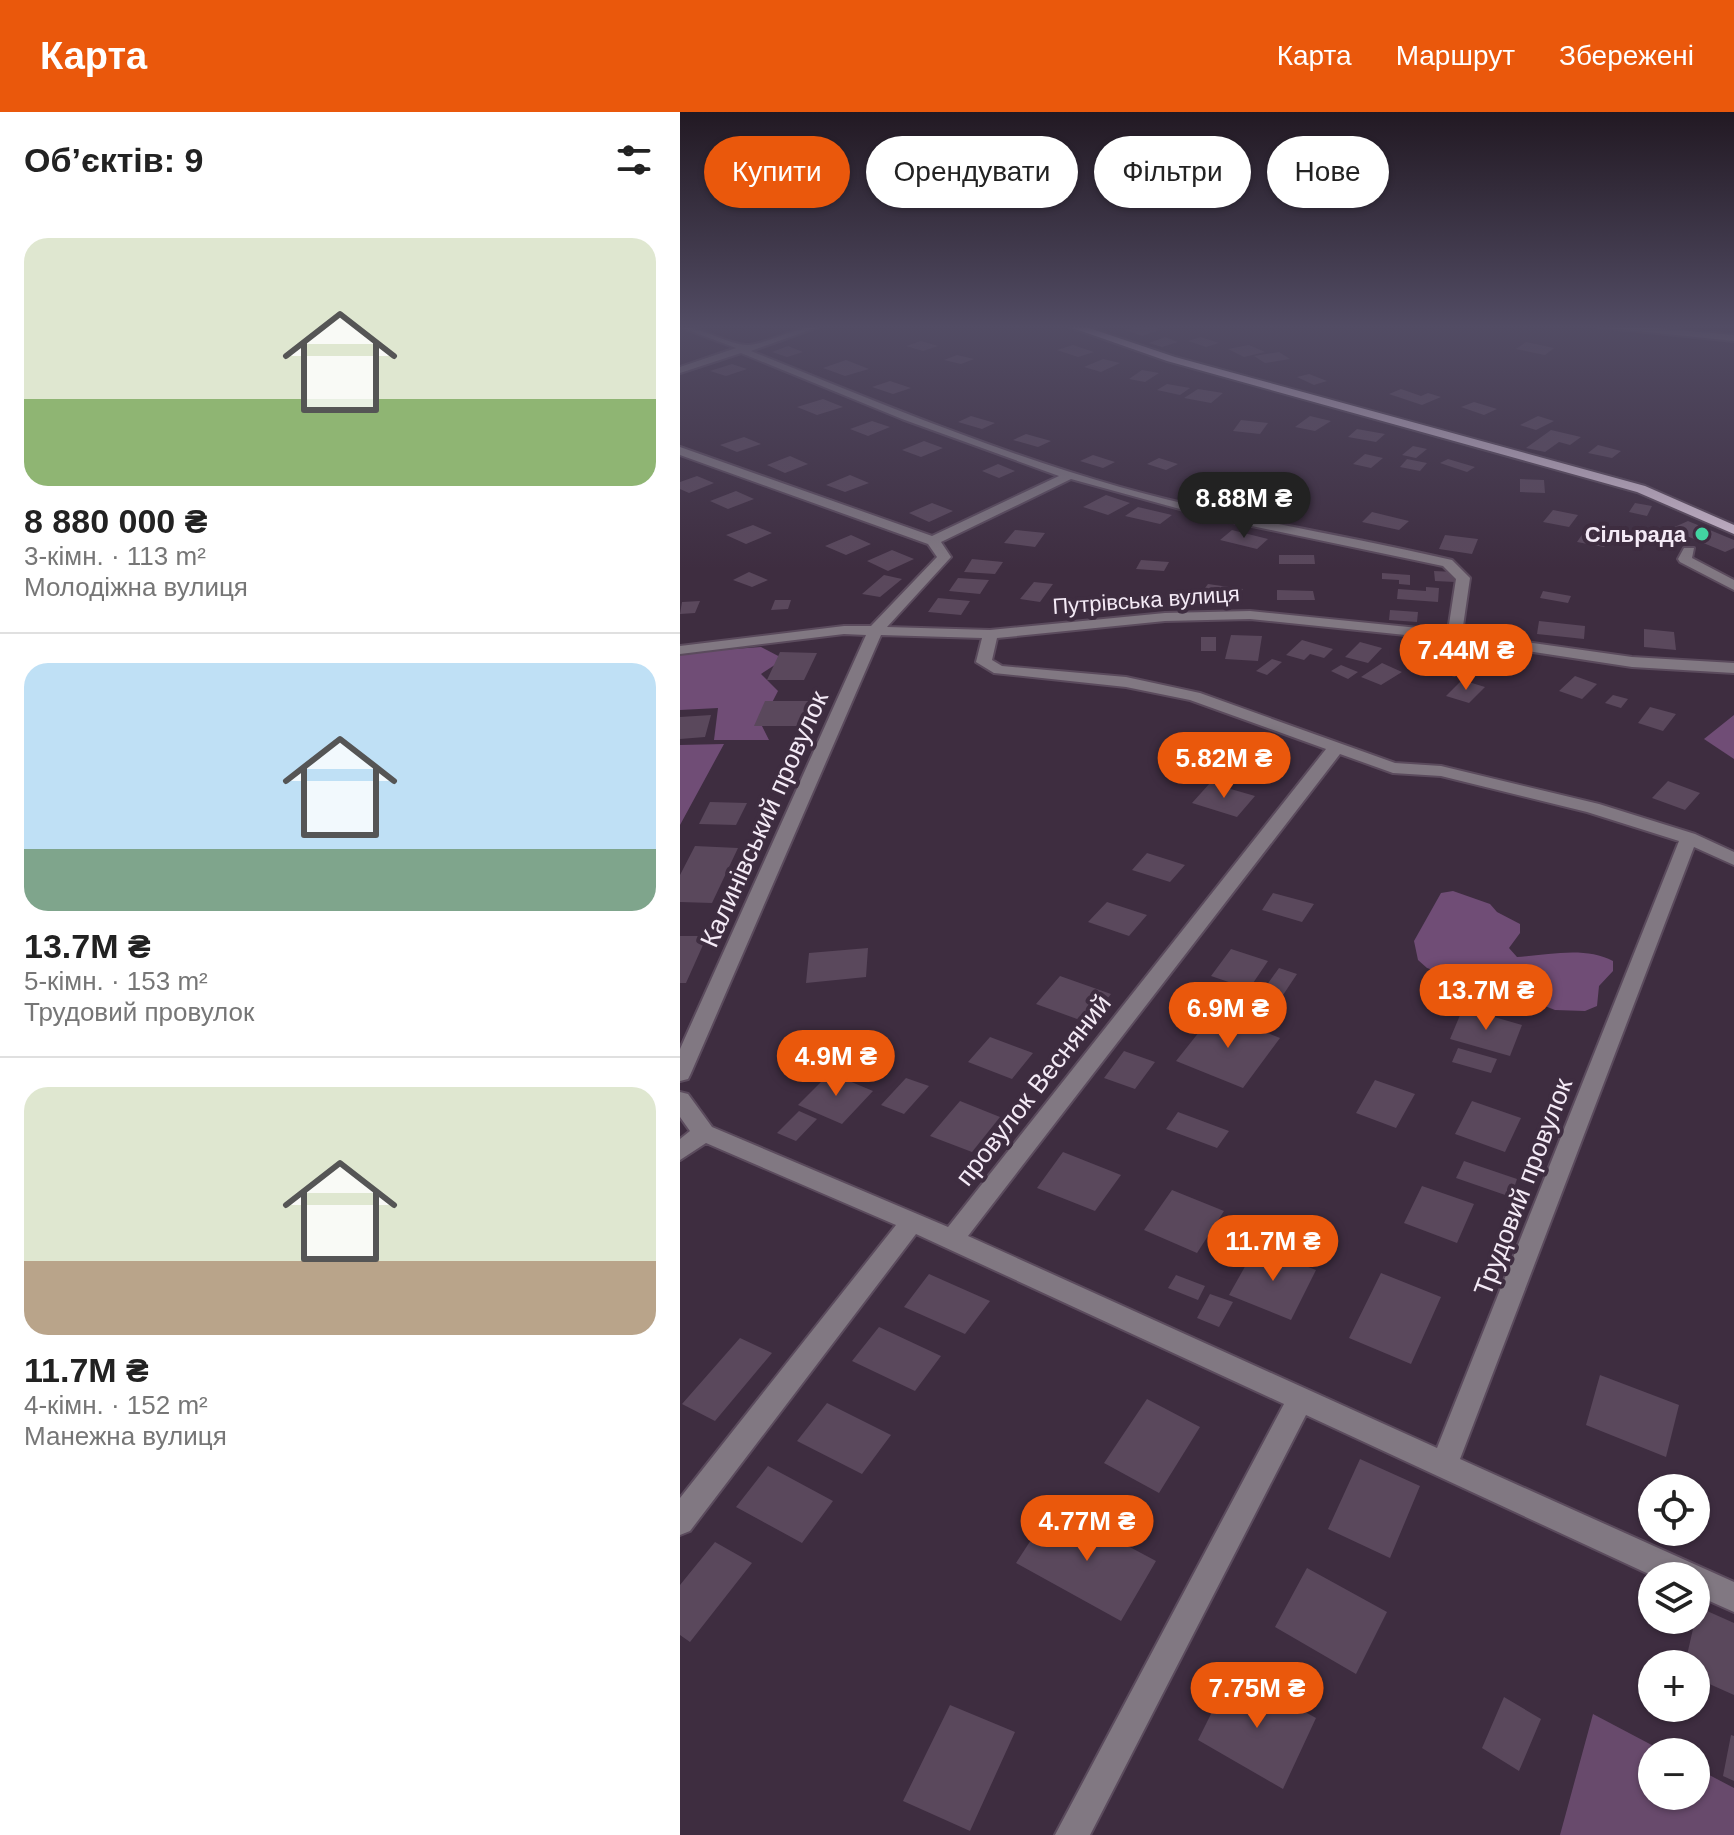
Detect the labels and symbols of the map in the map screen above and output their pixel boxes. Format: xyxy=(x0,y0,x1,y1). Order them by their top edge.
pin: 8.88M ₴ xyxy=(1170,472,1318,540)
place label: Сільрада xyxy=(1585,522,1687,547)
marker: Сільрада xyxy=(1693,525,1711,543)
street label: Путрівська вулиця xyxy=(1051,581,1241,619)
pin: 7.44M ₴ xyxy=(1392,624,1540,692)
street label: Калинівський провулок xyxy=(694,686,834,952)
pin: 5.82M ₴ xyxy=(1150,732,1298,800)
pin: 13.7M ₴ xyxy=(1412,964,1560,1032)
pin: 6.9M ₴ xyxy=(1163,982,1293,1050)
street label: провулок Весняний xyxy=(949,989,1117,1191)
pin: 4.9M ₴ xyxy=(771,1030,901,1098)
street label: Трудовий провулок xyxy=(1468,1073,1579,1300)
pin: 11.7M ₴ xyxy=(1199,1215,1347,1283)
pin: 4.77M ₴ xyxy=(1013,1495,1161,1563)
pin: 7.75M ₴ xyxy=(1183,1662,1331,1730)

